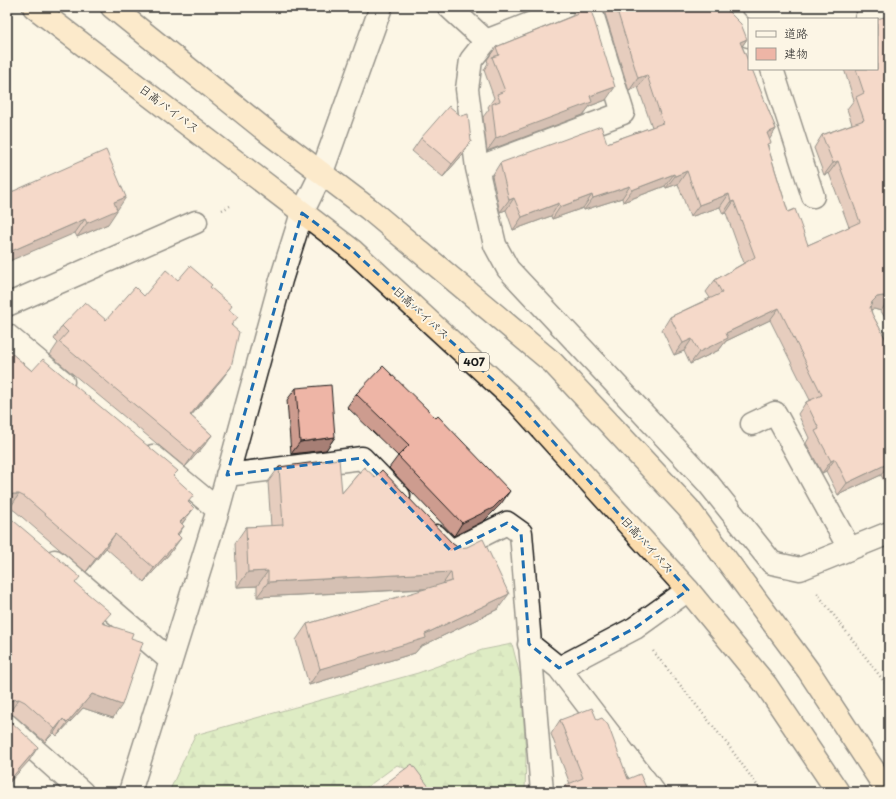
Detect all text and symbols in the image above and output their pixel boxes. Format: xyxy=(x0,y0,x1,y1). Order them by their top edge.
legend xyxy=(748,18,878,70)
text: 道路 xyxy=(784,24,808,42)
text: 建物 xyxy=(784,44,808,62)
street label: 日高バイパス xyxy=(136,79,204,137)
street label: 日高バイパス xyxy=(389,281,454,343)
road number: 407 xyxy=(459,353,489,371)
street label: 日高バイパス xyxy=(617,512,678,577)

